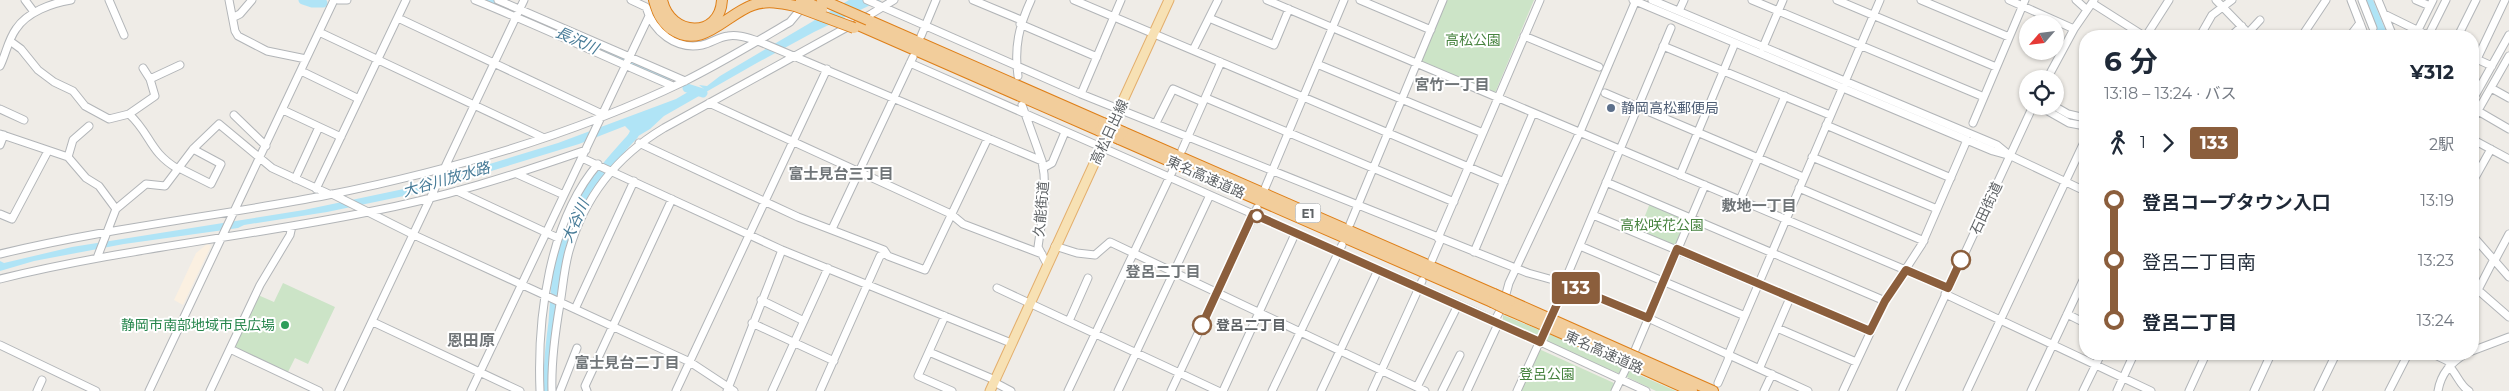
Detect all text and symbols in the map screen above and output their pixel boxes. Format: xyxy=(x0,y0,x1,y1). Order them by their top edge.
north arrow xyxy=(2019,15,2064,60)
map controls xyxy=(2019,15,2064,115)
water label: 長沢川 xyxy=(553,22,603,59)
park label: 高松公園 xyxy=(1445,31,1501,49)
text: 6 分 xyxy=(2104,44,2158,78)
text: ¥312 xyxy=(2410,61,2454,84)
button: locate xyxy=(2019,70,2064,115)
district label: 宮竹一丁目 xyxy=(1414,75,1490,94)
text: 13:18 – 13:24 · バス xyxy=(2104,84,2236,103)
street label: 高松日出線 xyxy=(1086,96,1132,168)
place label: 静岡高松郵便局 xyxy=(1621,99,1719,117)
marker: 静岡高松郵便局 xyxy=(1605,102,1617,114)
icon: walk xyxy=(2104,129,2132,157)
icon: forward xyxy=(2154,129,2182,157)
text: 133 xyxy=(2200,132,2228,154)
text: 1 xyxy=(2140,133,2146,152)
text: 2駅 xyxy=(2429,135,2454,154)
street label: 東名高速道路 xyxy=(1164,152,1248,202)
water label: 大谷川放水路 xyxy=(400,157,494,201)
district label: 富士見台三丁目 xyxy=(788,164,894,183)
street label: 石田街道 xyxy=(1966,179,2006,237)
street label: 久能街道 xyxy=(1030,180,1052,238)
text: 登呂コープタウン入口 xyxy=(2142,191,2331,214)
text: 13:19 xyxy=(2420,191,2454,210)
water label: 大谷川 xyxy=(557,195,594,245)
district label: 敷地一丁目 xyxy=(1721,196,1797,215)
road number: E1 xyxy=(1296,204,1320,222)
unlabelled marker xyxy=(1250,209,1264,223)
park label: 高松咲花公園 xyxy=(1620,216,1704,234)
unlabelled marker xyxy=(1951,250,1971,270)
text: 登呂二丁目南 xyxy=(2142,251,2256,274)
text: 13:23 xyxy=(2418,251,2454,270)
district label: 登呂二丁目 xyxy=(1125,262,1201,281)
line badge: 133 xyxy=(1547,272,1605,304)
text: 133 xyxy=(1562,277,1590,299)
text: 登呂二丁目 xyxy=(2142,311,2237,334)
text: 13:24 xyxy=(2417,311,2454,330)
marker: 登呂二丁目 xyxy=(1192,315,1212,335)
place label: 静岡市南部地域市民広場 xyxy=(121,316,275,334)
place label: 登呂二丁目 xyxy=(1216,316,1286,334)
marker: 静岡市南部地域市民広場 xyxy=(279,319,291,331)
street label: 東名高速道路 xyxy=(1562,327,1646,377)
district label: 恩田原 xyxy=(447,331,495,350)
district label: 富士見台二丁目 xyxy=(574,353,680,372)
park label: 登呂公園 xyxy=(1519,365,1575,383)

